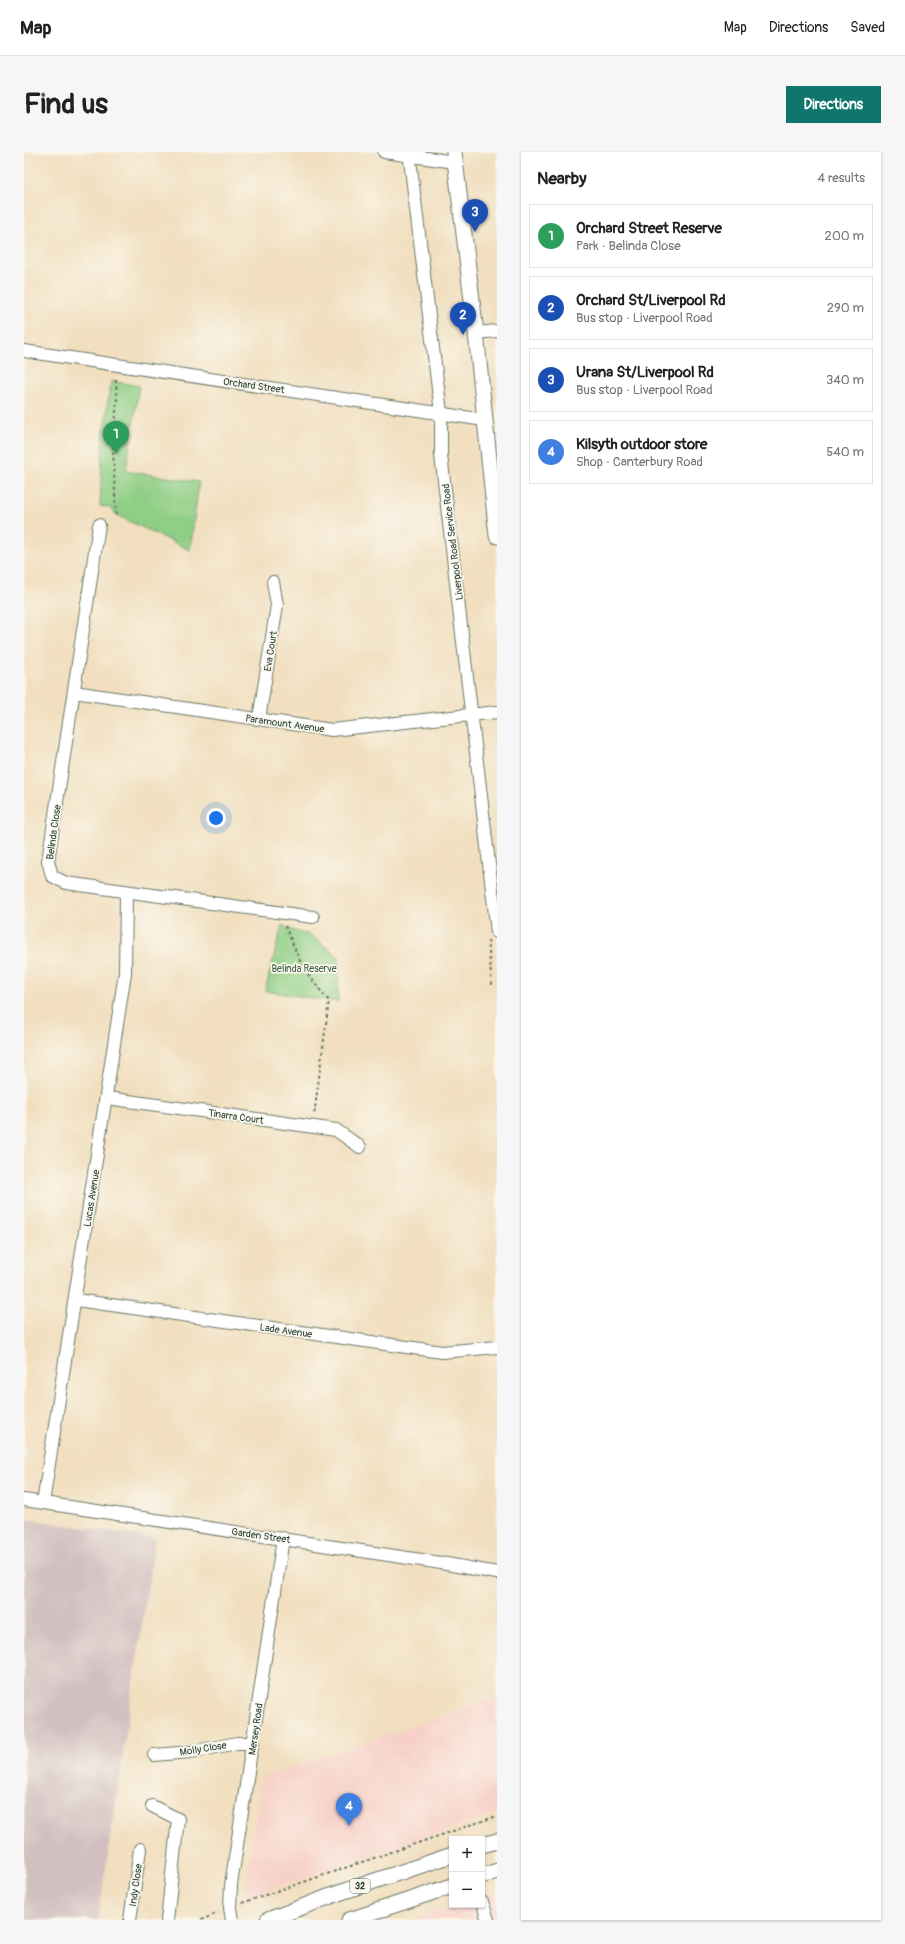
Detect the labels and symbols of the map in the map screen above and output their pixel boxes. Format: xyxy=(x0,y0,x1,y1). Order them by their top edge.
pin: 3 xyxy=(462,199,488,232)
pin: 2 xyxy=(450,302,476,335)
street label: Orchard Street xyxy=(222,376,286,396)
pin: 1 xyxy=(103,421,129,454)
street label: Liverpool Road Service Road xyxy=(440,483,466,601)
street label: Eva Court xyxy=(262,629,280,672)
street label: Paramount Avenue xyxy=(245,712,325,735)
street label: Belinda Close xyxy=(44,804,64,860)
your location xyxy=(206,808,226,828)
park label: Belinda Reserve xyxy=(271,963,337,975)
street label: Tinarra Court xyxy=(207,1107,265,1127)
street label: Lucas Avenue xyxy=(82,1169,102,1228)
street label: Lade Avenue xyxy=(259,1321,313,1341)
street label: Garden Street xyxy=(231,1526,292,1546)
street label: Mersey Road xyxy=(246,1702,266,1756)
street label: Molly Close xyxy=(179,1739,227,1759)
pin: 4 xyxy=(336,1793,362,1826)
street label: Indy Close xyxy=(127,1863,145,1907)
road number: 32 xyxy=(350,1879,370,1893)

